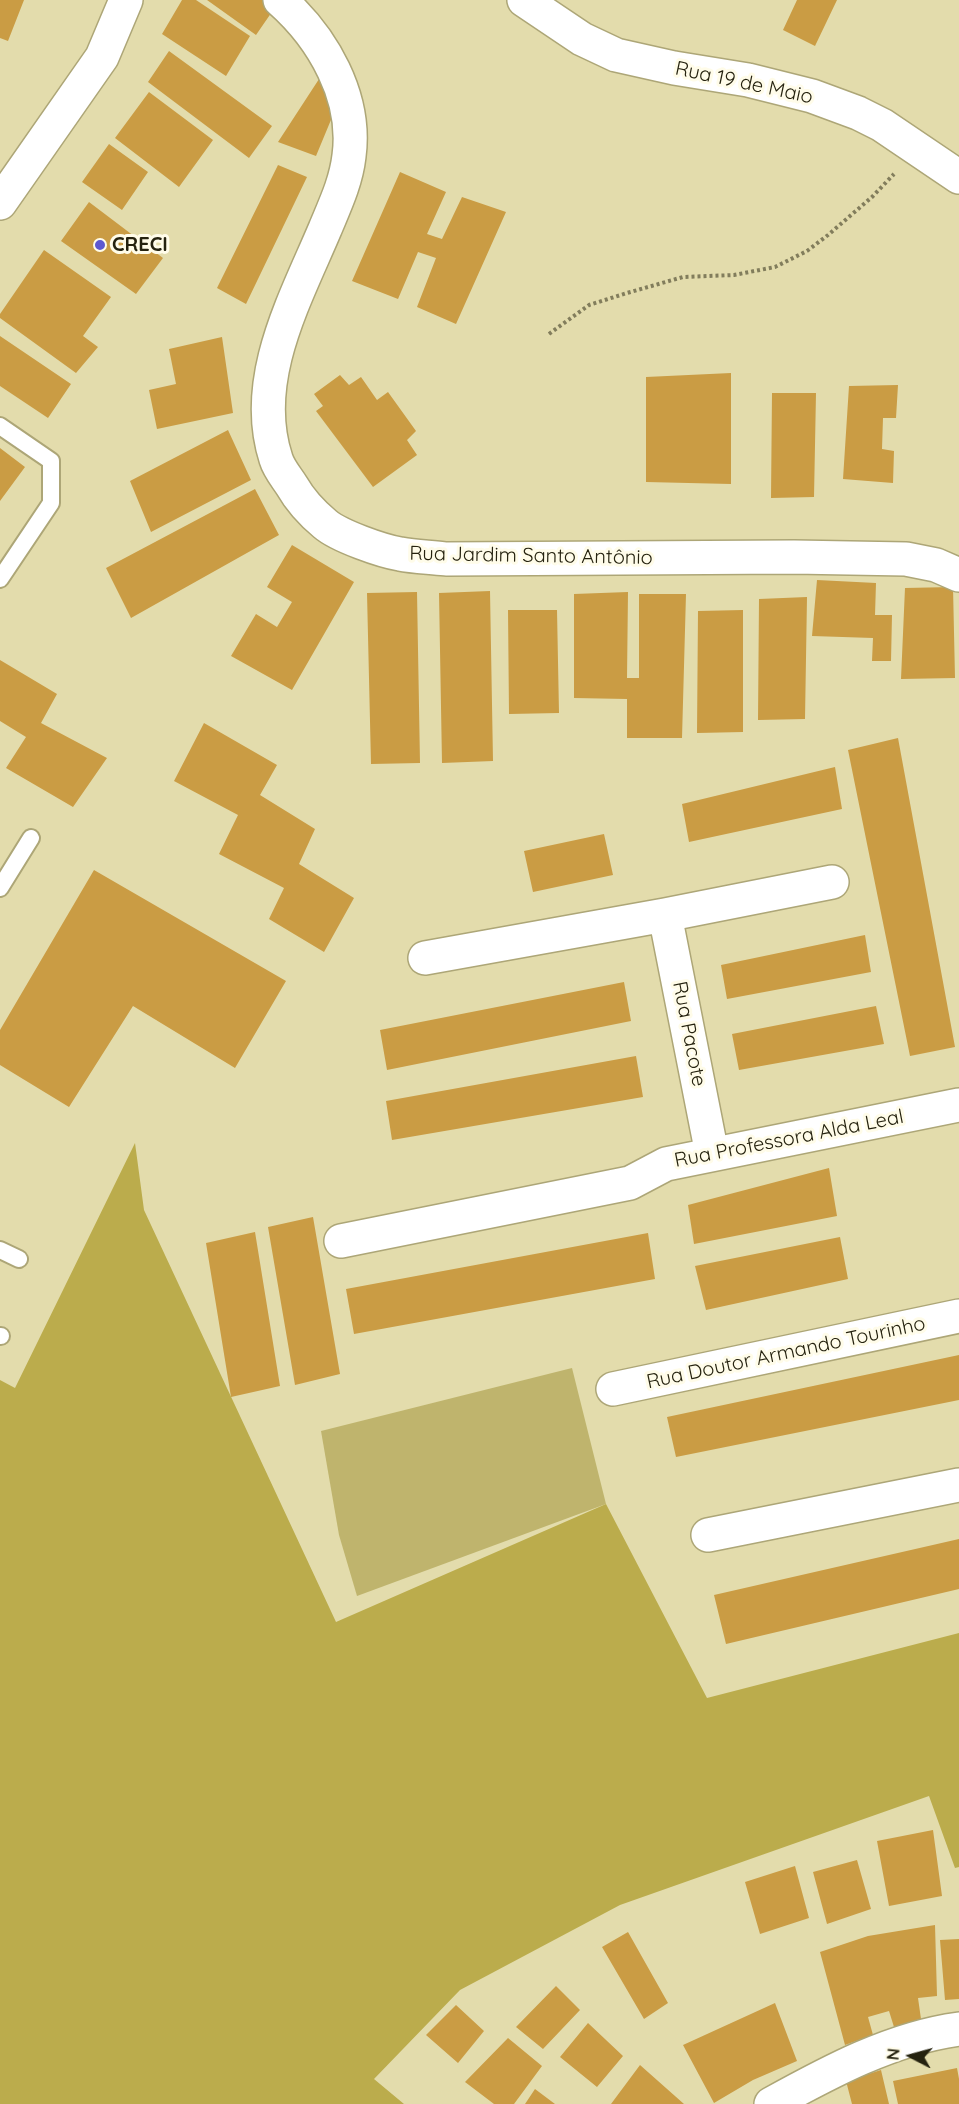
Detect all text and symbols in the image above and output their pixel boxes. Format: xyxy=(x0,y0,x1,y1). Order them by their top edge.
street label: Rua 19 de Maio xyxy=(673,57,815,109)
place label: CRECI xyxy=(112,233,168,257)
marker: CRECI xyxy=(93,238,107,252)
street label: Rua Jardim Santo Antônio xyxy=(409,542,653,570)
street label: Rua Pacote xyxy=(667,979,711,1089)
street label: Rua Professora Alda Leal xyxy=(672,1105,906,1173)
street label: Rua Doutor Armando Tourinho xyxy=(644,1312,928,1394)
north arrow xyxy=(881,2026,941,2086)
text: N xyxy=(883,2047,904,2061)

